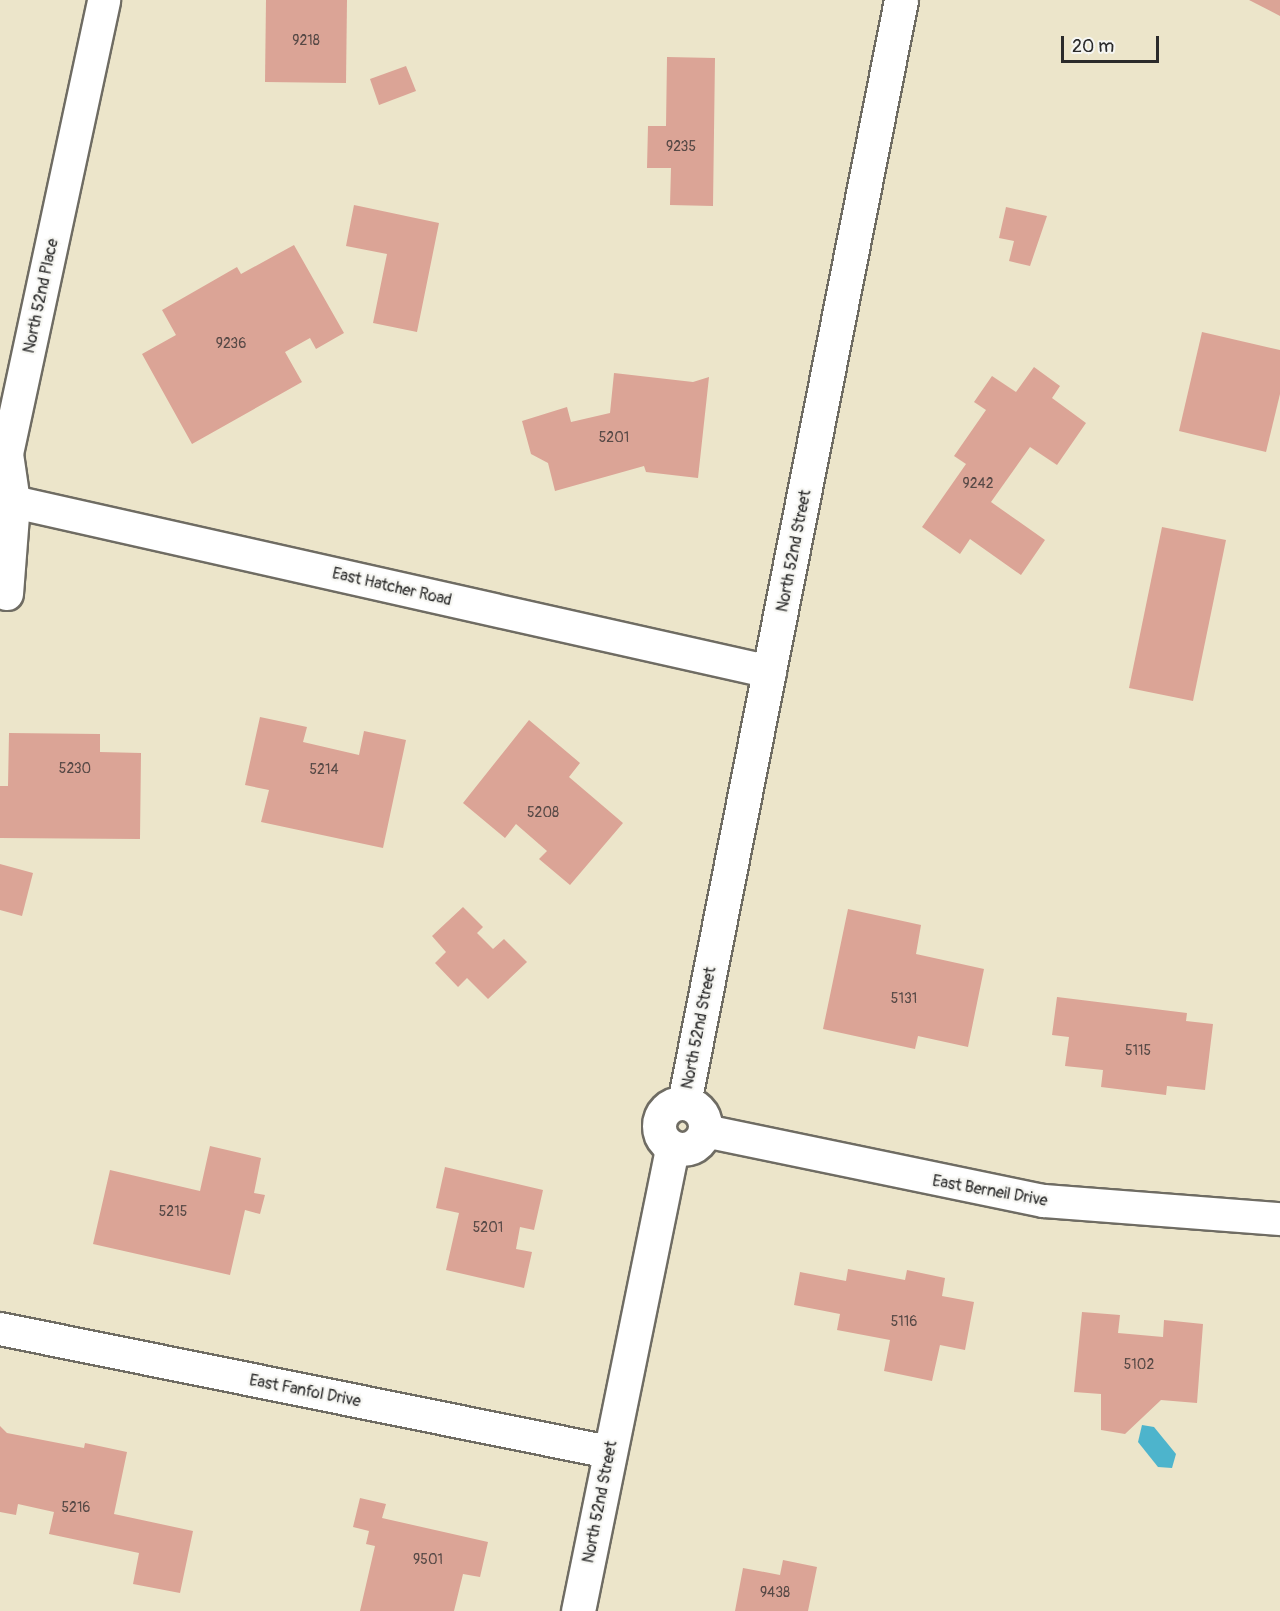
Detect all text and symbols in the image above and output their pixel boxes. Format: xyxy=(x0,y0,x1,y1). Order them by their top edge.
scale bar xyxy=(1064,24,1162,62)
house number: 9218 xyxy=(292,33,320,49)
text: 20 m xyxy=(1072,35,1114,58)
house number: 9235 xyxy=(666,139,696,155)
street label: North 52nd Place xyxy=(19,237,63,355)
house number: 9236 xyxy=(216,336,246,352)
house number: 5201 xyxy=(599,430,629,446)
house number: 9242 xyxy=(963,476,993,492)
street label: North 52nd Street xyxy=(773,488,815,614)
street label: East Hatcher Road xyxy=(330,564,454,610)
house number: 5230 xyxy=(59,761,91,777)
house number: 5214 xyxy=(309,762,339,778)
house number: 5208 xyxy=(527,805,559,821)
street label: North 52nd Street xyxy=(678,965,720,1091)
house number: 5131 xyxy=(891,991,917,1007)
house number: 5115 xyxy=(1125,1043,1151,1059)
street label: East Berneil Drive xyxy=(931,1171,1049,1211)
house number: 5215 xyxy=(159,1204,187,1220)
house number: 5201 xyxy=(473,1220,503,1236)
house number: 5116 xyxy=(891,1314,917,1330)
house number: 5102 xyxy=(1124,1357,1154,1373)
street label: East Fanfol Drive xyxy=(248,1371,362,1411)
street label: North 52nd Street xyxy=(579,1439,621,1565)
house number: 5216 xyxy=(61,1500,91,1516)
house number: 9501 xyxy=(413,1552,443,1568)
house number: 9438 xyxy=(760,1585,790,1601)

